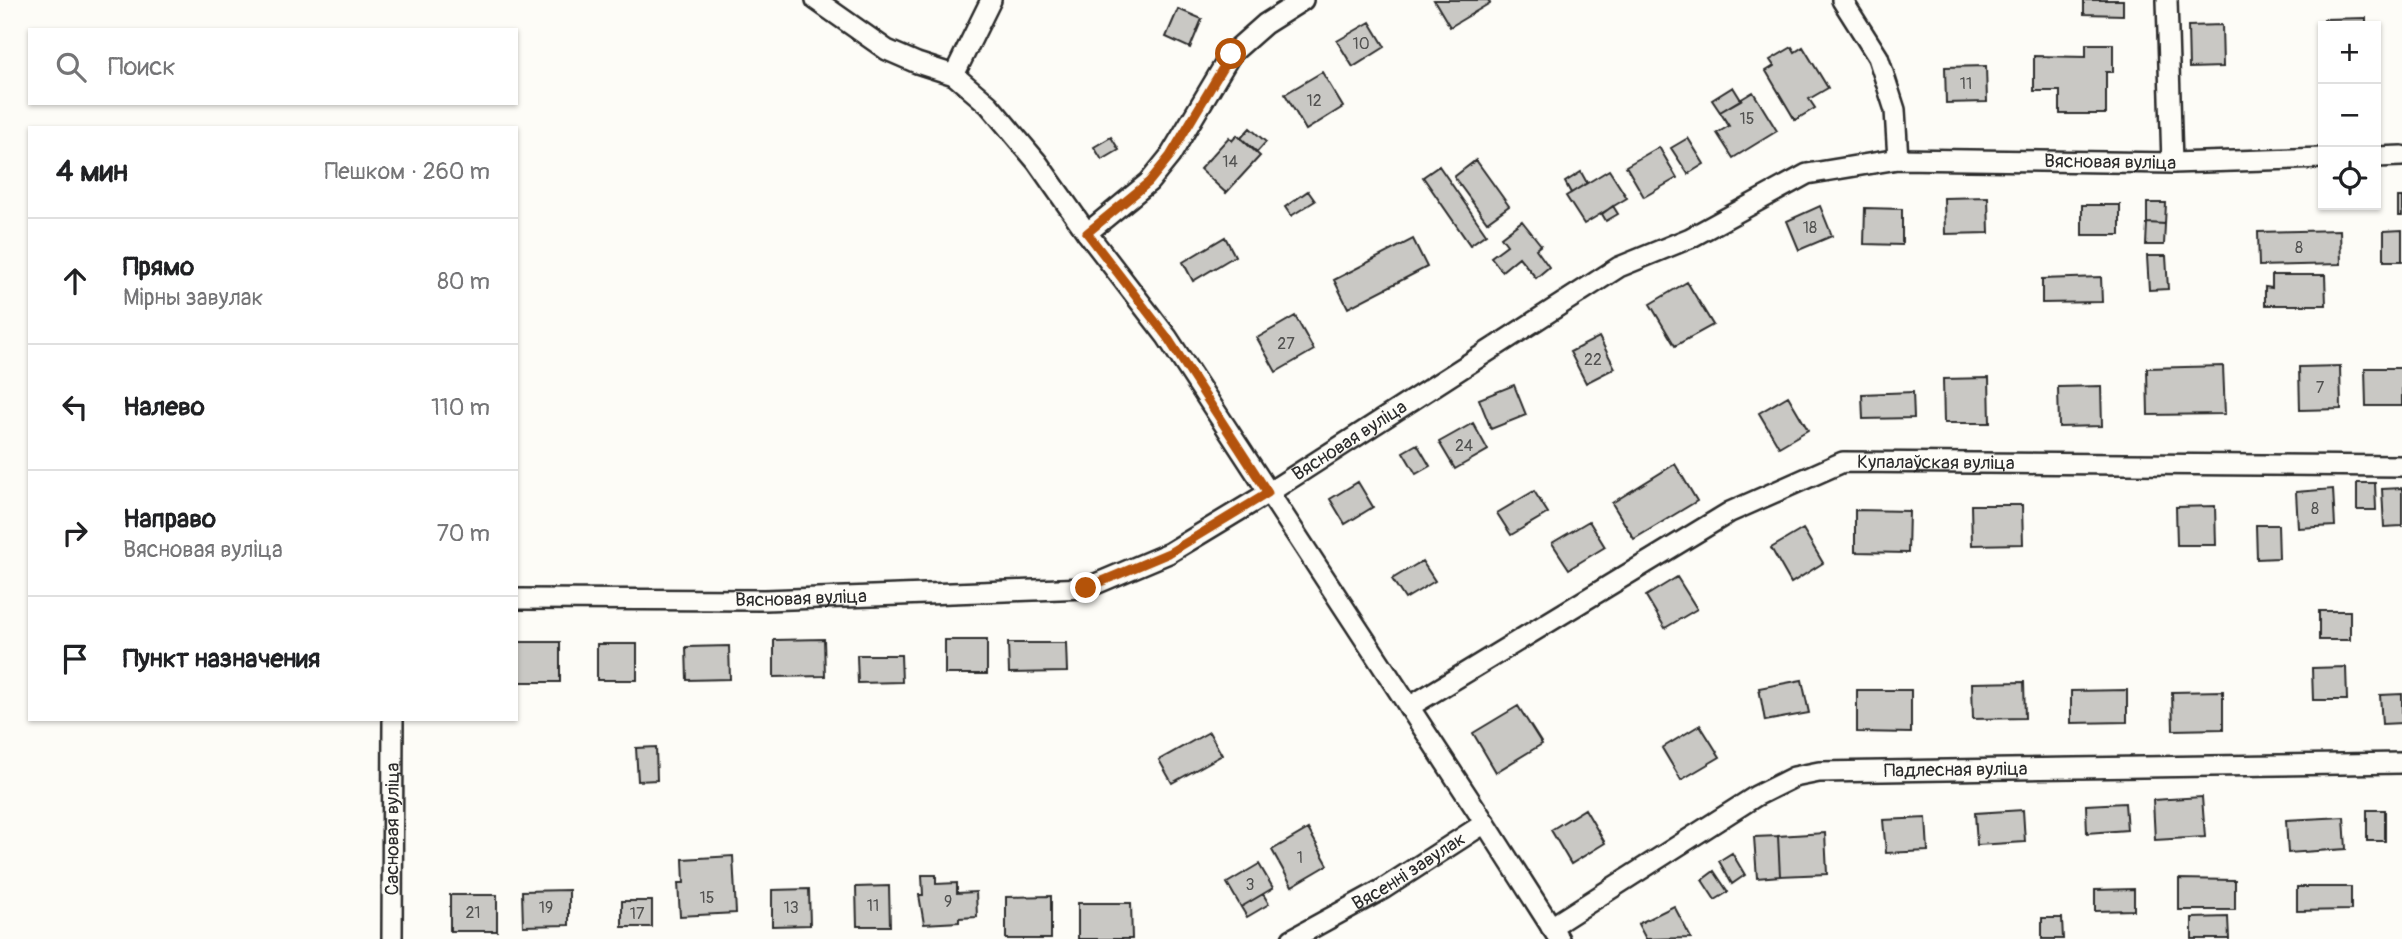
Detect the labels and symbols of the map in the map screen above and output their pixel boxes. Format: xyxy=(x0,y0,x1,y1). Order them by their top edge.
house number: 10 xyxy=(1352,34,1370,54)
route start xyxy=(1215,38,1246,69)
house number: 11 xyxy=(1960,74,1972,94)
house number: 12 xyxy=(1306,91,1322,111)
house number: 15 xyxy=(1740,109,1754,129)
street label: Вясновая вуліца xyxy=(2044,149,2176,175)
house number: 14 xyxy=(1222,152,1238,172)
house number: 18 xyxy=(1803,218,1817,238)
house number: 8 xyxy=(2295,238,2303,258)
house number: 27 xyxy=(1277,334,1295,354)
house number: 22 xyxy=(1584,350,1602,370)
house number: 7 xyxy=(2316,378,2325,398)
street label: Вясновая вуліца xyxy=(1288,395,1412,486)
house number: 24 xyxy=(1455,436,1473,456)
street label: Купалаўская вуліца xyxy=(1857,450,2015,475)
house number: 8 xyxy=(2311,499,2319,519)
route end xyxy=(1070,572,1101,603)
street label: Вясновая вуліца xyxy=(735,584,868,612)
street label: Падлесная вуліца xyxy=(1884,757,2028,783)
street label: Сасновая вуліца xyxy=(380,762,405,895)
street label: Вясенні завулак xyxy=(1348,827,1470,916)
house number: 1 xyxy=(1297,848,1303,868)
house number: 3 xyxy=(1246,875,1255,895)
house number: 15 xyxy=(700,888,714,908)
house number: 9 xyxy=(944,892,952,912)
house number: 11 xyxy=(867,896,879,916)
house number: 19 xyxy=(539,898,553,918)
house number: 13 xyxy=(783,898,799,918)
house number: 21 xyxy=(465,903,481,923)
house number: 17 xyxy=(630,904,645,924)

